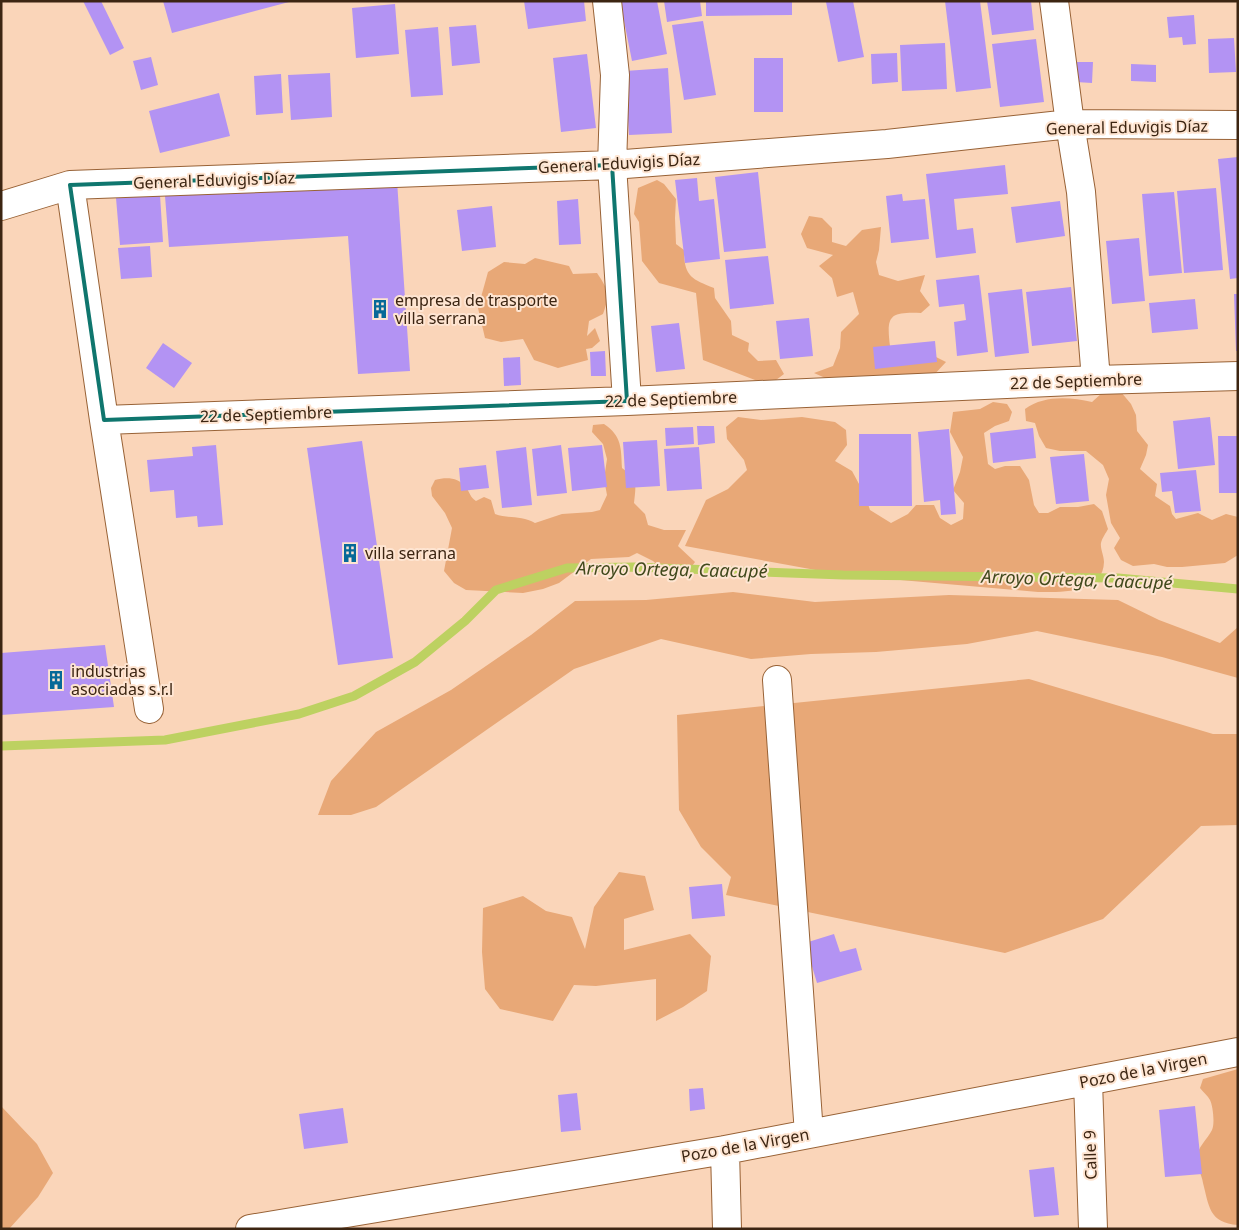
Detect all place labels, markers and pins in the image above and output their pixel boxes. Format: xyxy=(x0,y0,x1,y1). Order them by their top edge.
place label: empresa de trasporte villa serrana xyxy=(395,289,558,329)
building icon: empresa de trasporte villa serrana xyxy=(369,298,391,320)
building icon: villa serrana xyxy=(339,542,361,564)
place label: villa serrana xyxy=(365,542,456,564)
place label: industrias asociadas s.r.l xyxy=(71,660,173,700)
building icon: industrias asociadas s.r.l xyxy=(45,669,67,691)

